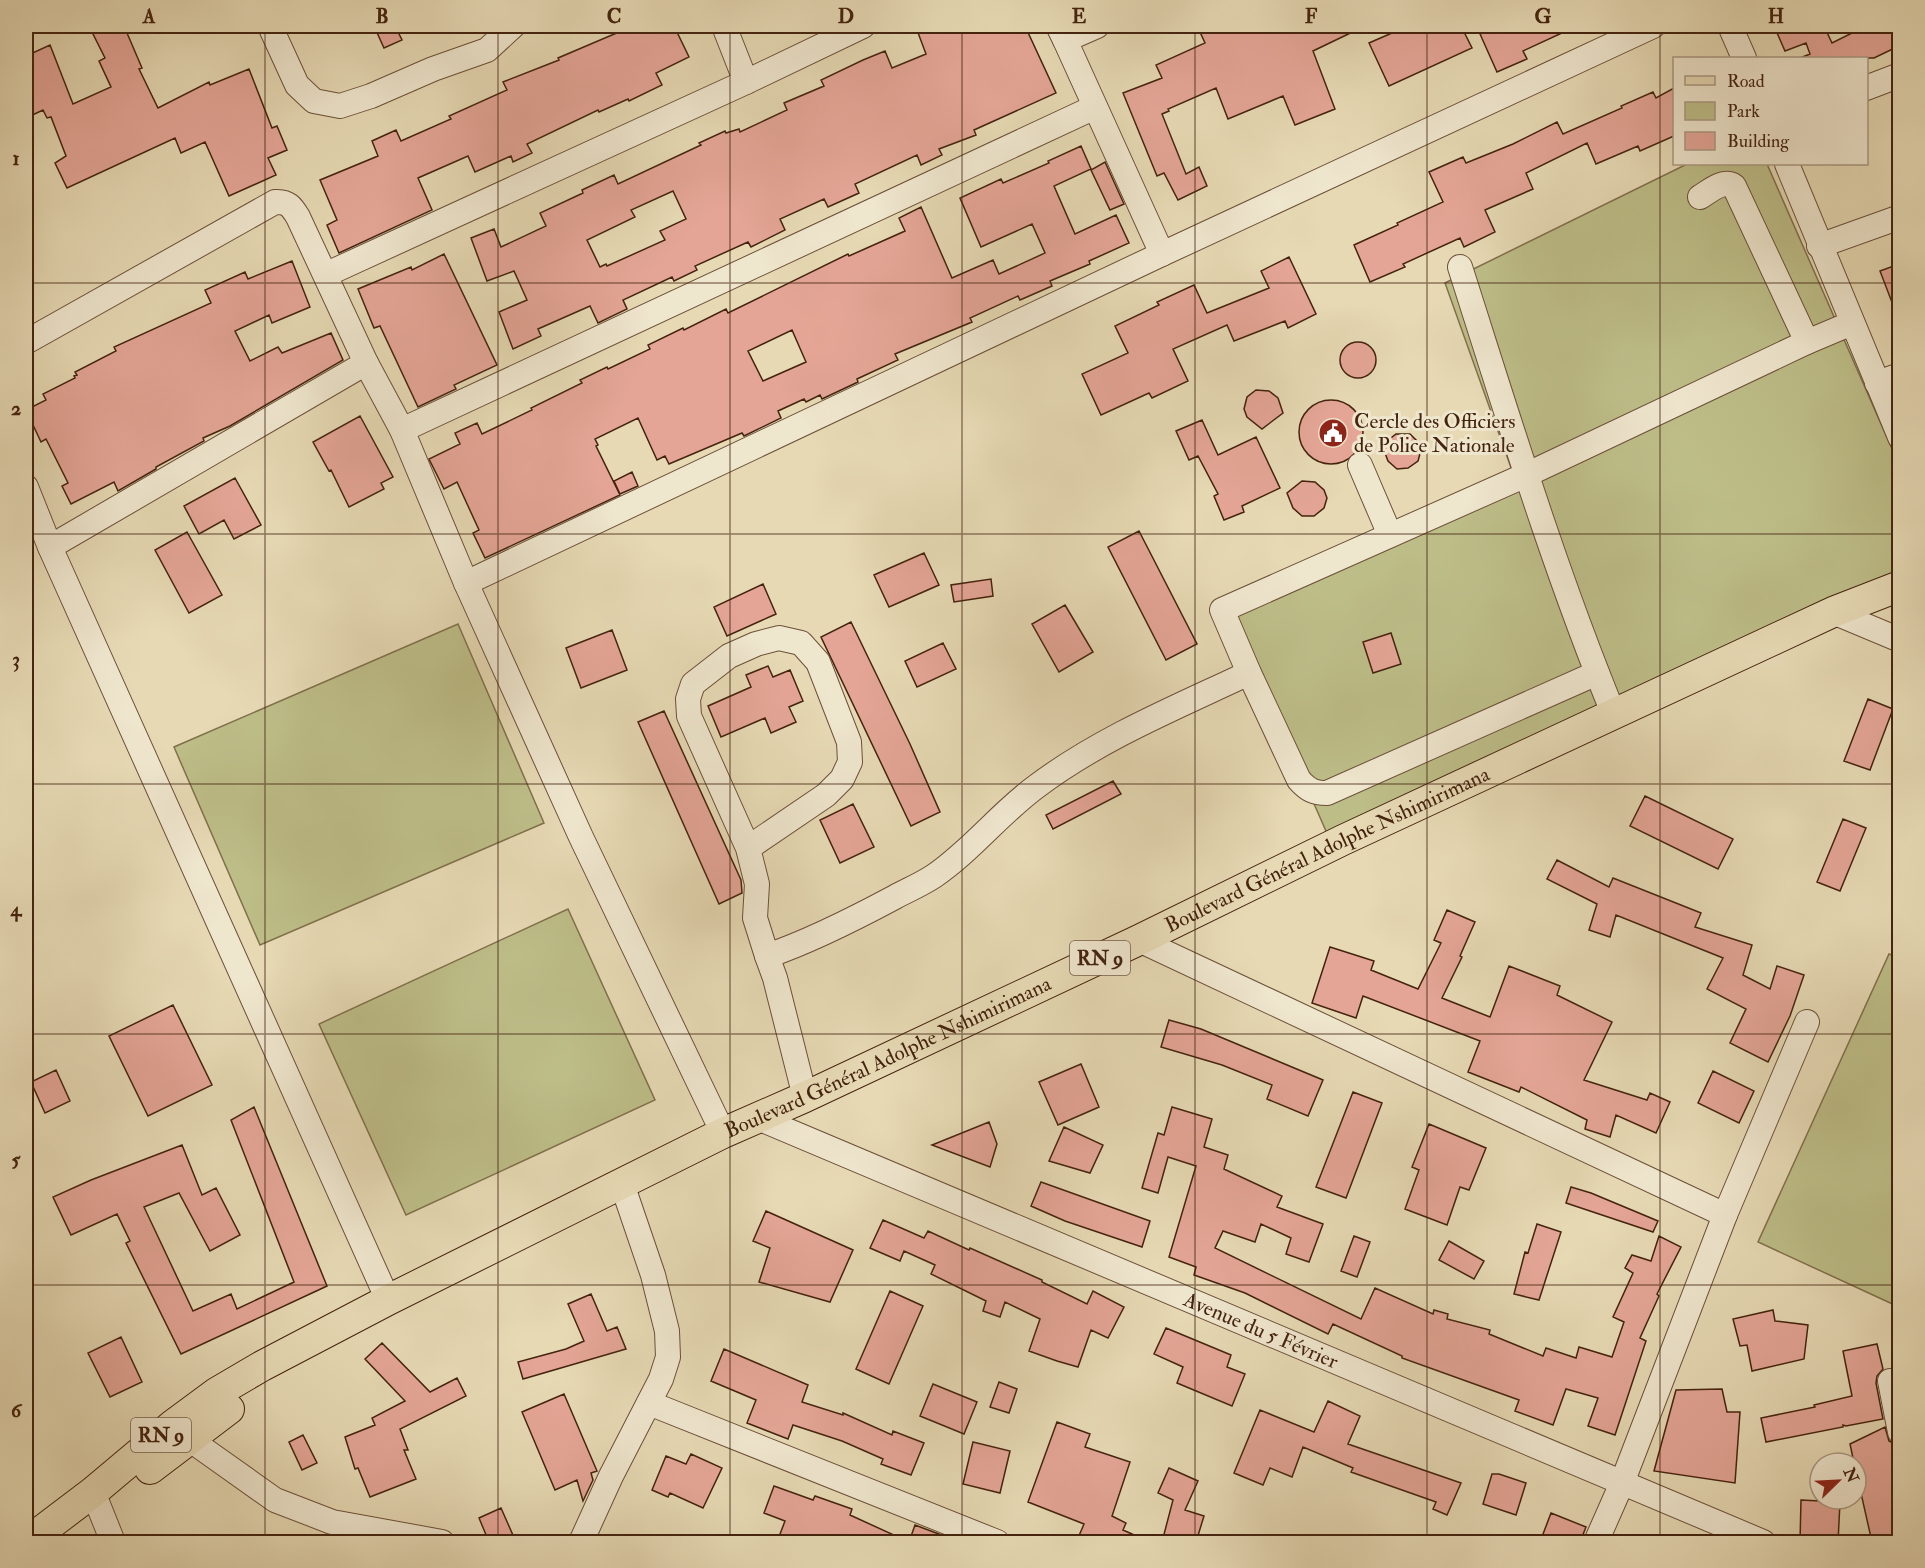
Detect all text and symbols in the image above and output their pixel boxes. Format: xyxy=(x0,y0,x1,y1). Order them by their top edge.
text: A xyxy=(142,4,156,29)
text: B xyxy=(375,4,389,29)
text: C xyxy=(607,4,621,29)
text: D xyxy=(838,4,854,29)
text: E xyxy=(1072,4,1087,29)
text: F xyxy=(1305,4,1318,29)
text: G xyxy=(1535,4,1552,29)
text: H xyxy=(1768,4,1784,29)
legend xyxy=(1673,57,1868,165)
text: Road xyxy=(1727,70,1765,93)
text: Park xyxy=(1727,100,1760,123)
text: Building xyxy=(1727,130,1790,153)
text: 1 xyxy=(12,146,20,171)
text: 2 xyxy=(11,396,21,421)
place label: Cercle des Officiers de Police Nationale xyxy=(1354,408,1515,459)
public building icon: Cercle des Officiers de Police Nationale xyxy=(1317,417,1349,449)
text: 3 xyxy=(12,647,20,672)
street label: Boulevard Général Adolphe Nshimirimana xyxy=(1160,761,1494,939)
text: 4 xyxy=(10,897,23,922)
road number: RN 9 xyxy=(1070,941,1130,975)
street label: Boulevard Général Adolphe Nshimirimana xyxy=(720,970,1056,1145)
text: 5 xyxy=(12,1147,22,1172)
street label: Avenue du 5 Février xyxy=(1179,1286,1342,1375)
text: 6 xyxy=(11,1398,23,1423)
road number: RN 9 xyxy=(131,1418,191,1452)
north arrow xyxy=(1808,1451,1868,1511)
text: N xyxy=(1838,1464,1863,1487)

